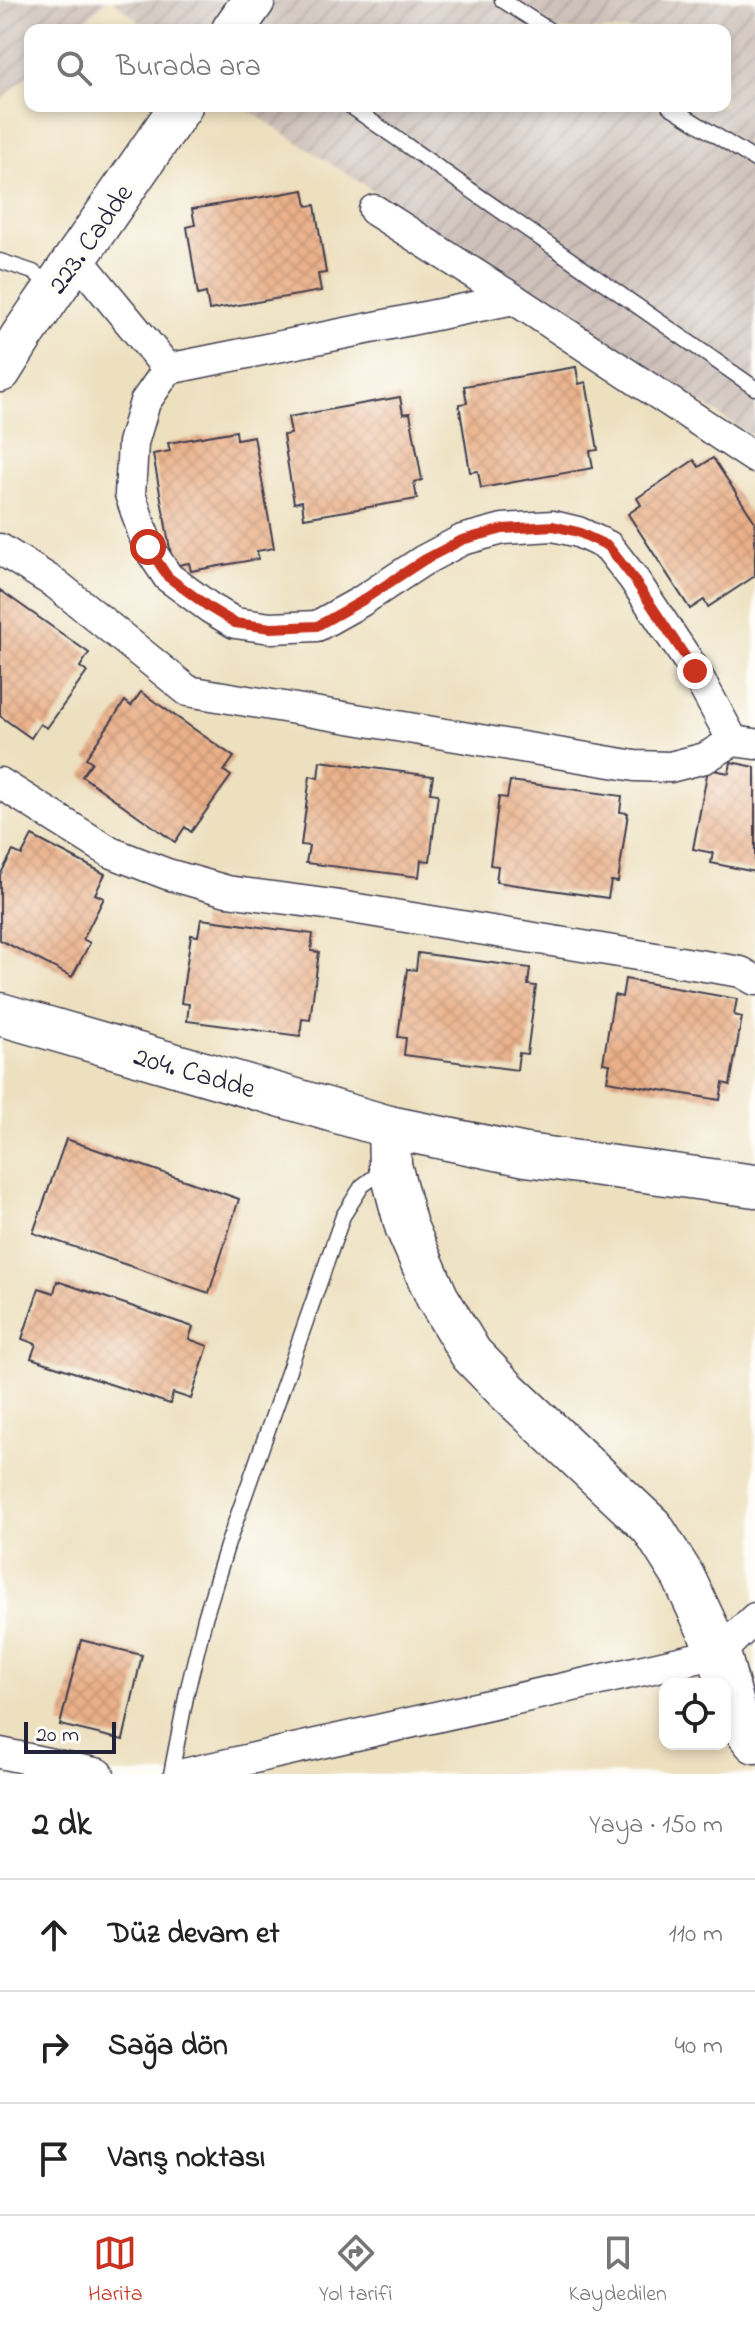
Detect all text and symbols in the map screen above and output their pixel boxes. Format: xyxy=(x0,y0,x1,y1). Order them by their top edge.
search box xyxy=(24,24,731,112)
icon: search xyxy=(52,46,96,90)
text: Burada ara xyxy=(116,46,261,90)
street label: 223. Cadde xyxy=(39,176,145,304)
route start xyxy=(130,529,166,565)
route end xyxy=(677,653,713,689)
street label: 204. Cadde xyxy=(128,1037,260,1111)
map controls xyxy=(659,1678,731,1750)
button: locate xyxy=(659,1678,731,1750)
scale bar xyxy=(24,1718,116,1754)
text: 20 m xyxy=(36,1720,79,1752)
text: 2 dk xyxy=(32,1801,91,1851)
text: Yaya · 150 m xyxy=(589,1807,723,1845)
icon: ahead xyxy=(32,1913,76,1957)
text: Düz devam et xyxy=(108,1913,280,1957)
text: 110 m xyxy=(669,1916,723,1954)
icon: right xyxy=(32,2025,76,2069)
text: Sağa dön xyxy=(108,2025,228,2069)
text: 40 m xyxy=(674,2028,723,2066)
icon: arrive xyxy=(32,2137,76,2181)
text: Varış noktası xyxy=(108,2137,265,2181)
tab: Harita xyxy=(88,2231,143,2311)
tab: Yol tarifi xyxy=(319,2231,392,2311)
tab: Kaydedilen xyxy=(569,2231,667,2311)

